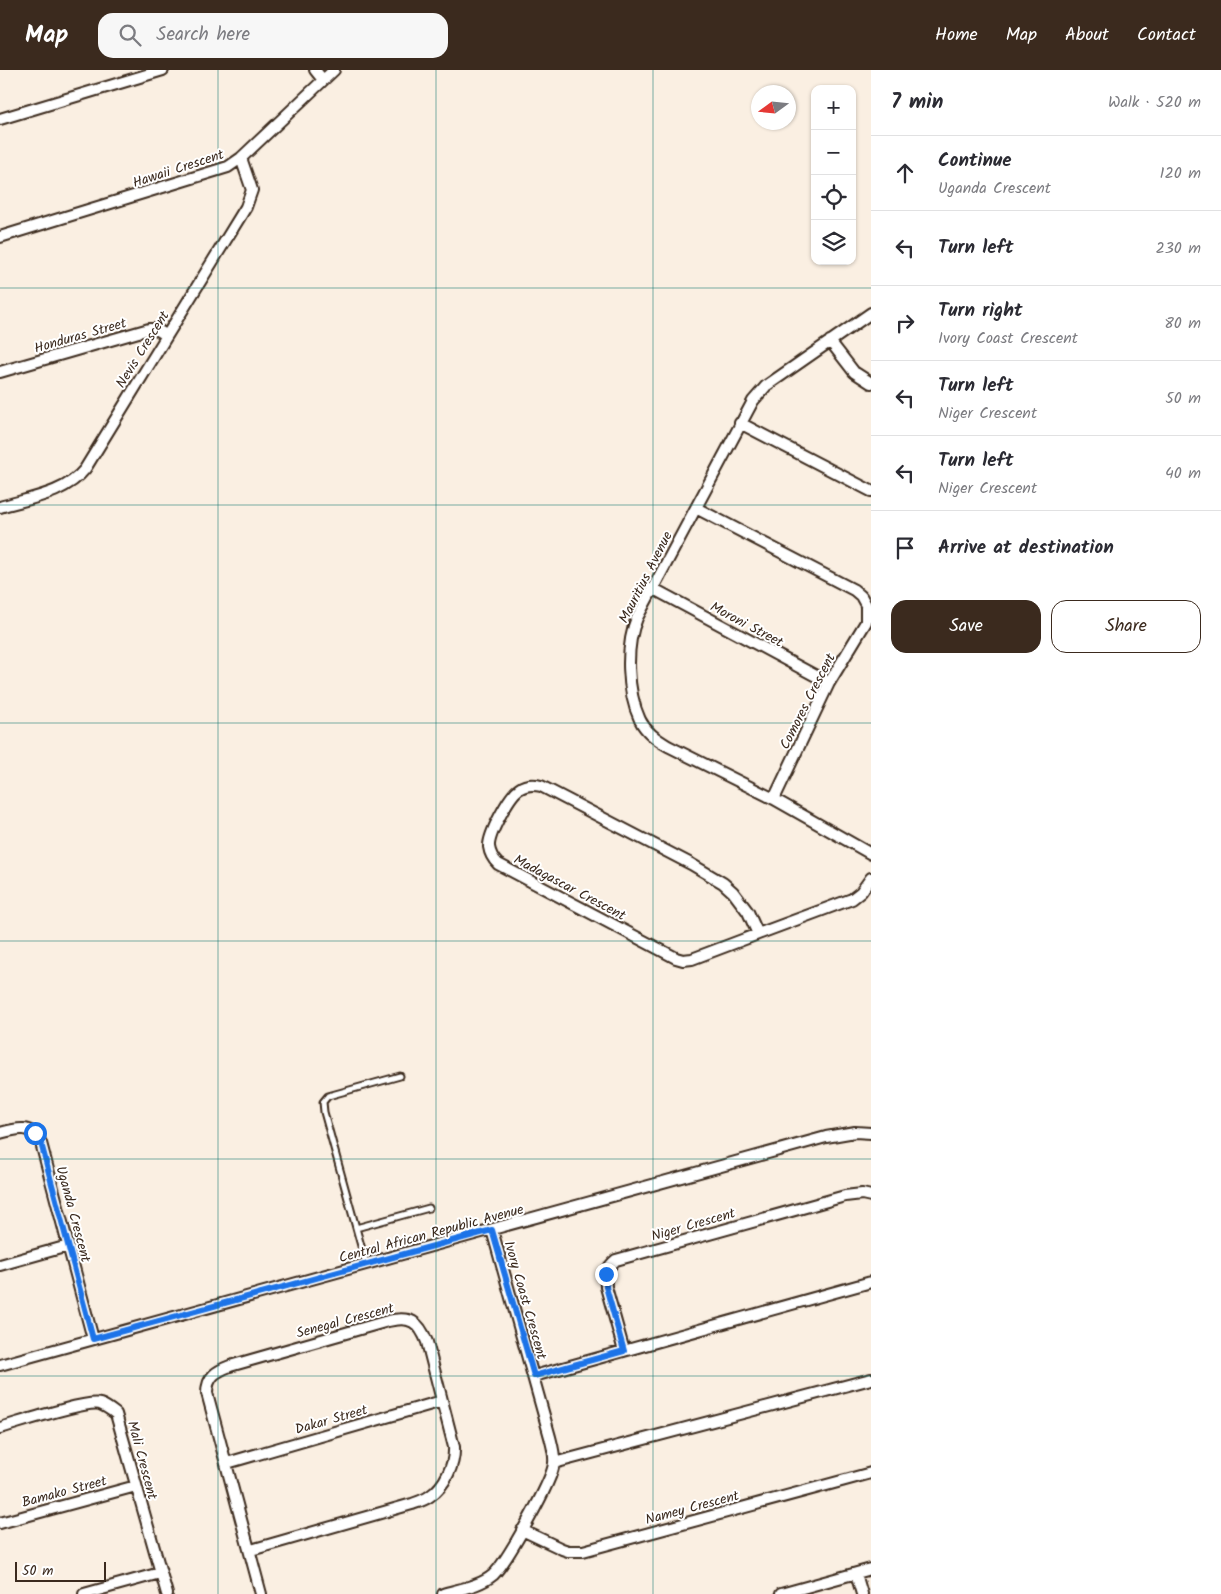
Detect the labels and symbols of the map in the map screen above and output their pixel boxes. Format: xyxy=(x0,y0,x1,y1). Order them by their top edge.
north arrow xyxy=(751,85,796,130)
street label: Hawaii Crescent xyxy=(130,144,227,194)
street label: Nevis Crescent xyxy=(110,306,176,392)
street label: Honduras Street xyxy=(31,312,130,360)
street label: Mauritius Avenue xyxy=(613,527,679,627)
street label: Moroni Street xyxy=(706,596,788,654)
street label: Comores Crescent xyxy=(774,649,842,753)
street label: Madagascar Crescent xyxy=(510,849,630,927)
route start xyxy=(24,1122,47,1145)
street label: Uganda Crescent xyxy=(50,1164,97,1265)
street label: Central African Republic Avenue xyxy=(336,1199,527,1269)
street label: Niger Crescent xyxy=(649,1202,739,1247)
street label: Ivory Coast Crescent xyxy=(498,1238,553,1363)
route end xyxy=(595,1263,618,1286)
street label: Senegal Crescent xyxy=(294,1297,397,1345)
street label: Dakar Street xyxy=(292,1399,371,1441)
street label: Mali Crescent xyxy=(121,1418,163,1503)
street label: Bamako Street xyxy=(19,1470,110,1514)
street label: Namey Crescent xyxy=(643,1485,742,1531)
scale bar xyxy=(15,1559,106,1582)

